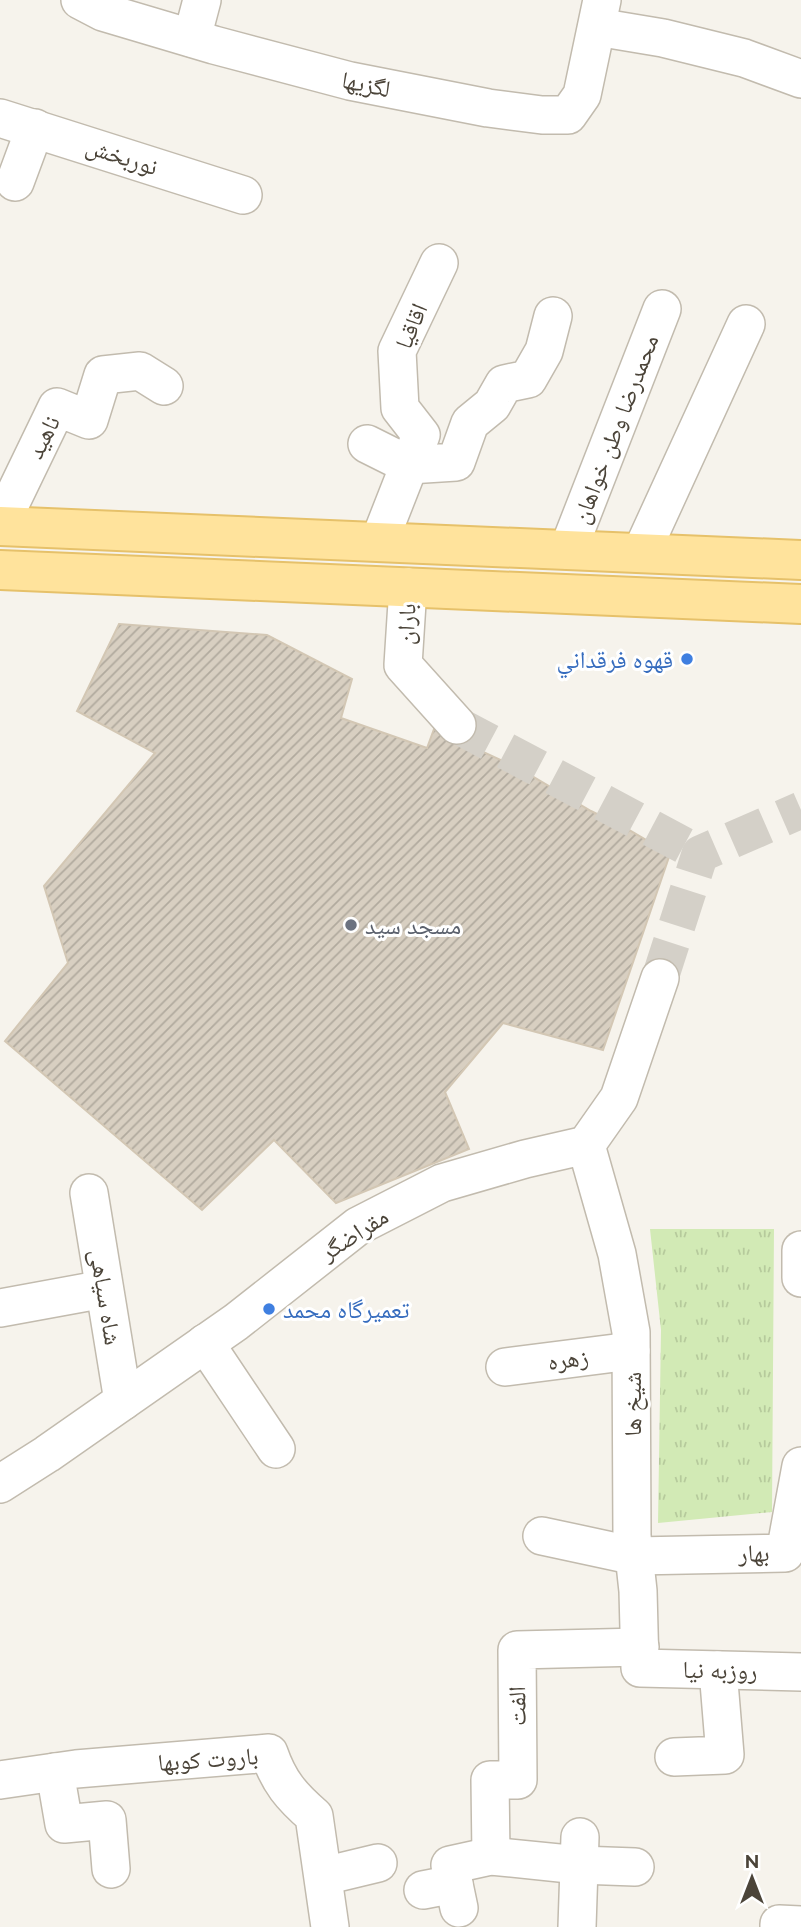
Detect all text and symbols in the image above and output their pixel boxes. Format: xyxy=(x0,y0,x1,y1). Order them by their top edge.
street label: لگزیها xyxy=(339,65,393,103)
street label: نوربخش xyxy=(82,131,162,181)
street label: اقاقیا xyxy=(389,299,433,353)
street label: محمدرضا وطن خواهان xyxy=(566,330,664,528)
street label: ناهید xyxy=(20,410,66,464)
street label: باران xyxy=(390,602,422,646)
place label: قهوه فرقداني xyxy=(557,645,673,679)
marker: قهوه فرقداني xyxy=(679,651,695,667)
place label: مسجد سید xyxy=(365,911,461,940)
marker: مسجد سید xyxy=(343,917,359,933)
street label: مقراضگر xyxy=(314,1201,393,1267)
street label: شاه سیاهی xyxy=(84,1247,128,1347)
place label: تعمیرگاه محمد xyxy=(283,1295,410,1324)
marker: تعمیرگاه محمد xyxy=(261,1301,277,1317)
street label: زهره xyxy=(546,1342,590,1376)
street label: شیخ ها xyxy=(618,1372,648,1436)
street label: بهار xyxy=(737,1538,770,1568)
street label: روزبه نیا xyxy=(682,1655,758,1685)
street label: الفت xyxy=(502,1686,532,1726)
street label: باروت کوبها xyxy=(157,1741,259,1777)
north arrow xyxy=(717,1843,787,1913)
text: N xyxy=(745,1850,759,1872)

